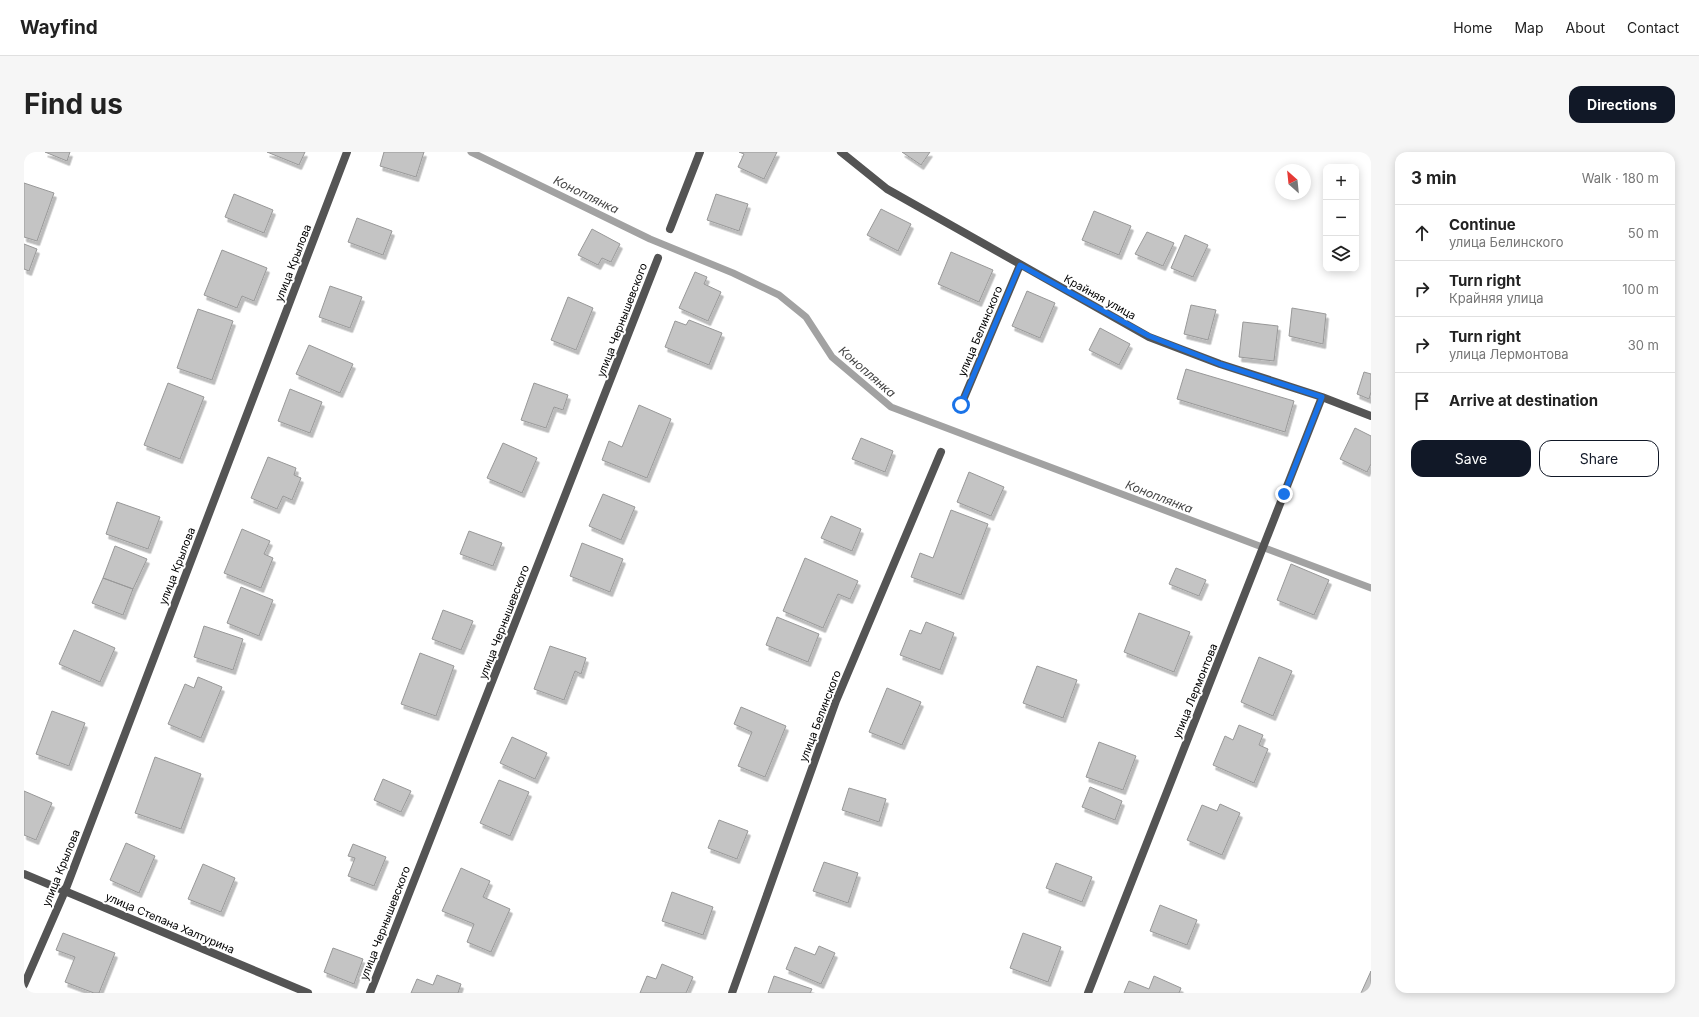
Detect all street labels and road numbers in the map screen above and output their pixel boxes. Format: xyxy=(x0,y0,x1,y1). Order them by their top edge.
street label: улица Крылова xyxy=(272,222,314,304)
street label: улица Чернышевского xyxy=(594,261,650,379)
street label: Крайняя улица xyxy=(1062,271,1138,323)
street label: улица Белинского xyxy=(955,283,1006,378)
street label: улица Крылова xyxy=(156,525,198,607)
street label: улица Чернышевского xyxy=(476,563,532,681)
street label: улица Лермонтова xyxy=(1170,641,1220,741)
street label: улица Белинского xyxy=(796,668,844,764)
street label: улица Крылова xyxy=(39,827,83,909)
street label: улица Чернышевского xyxy=(357,864,413,982)
street label: улица Степана Халтурина xyxy=(103,889,237,957)

